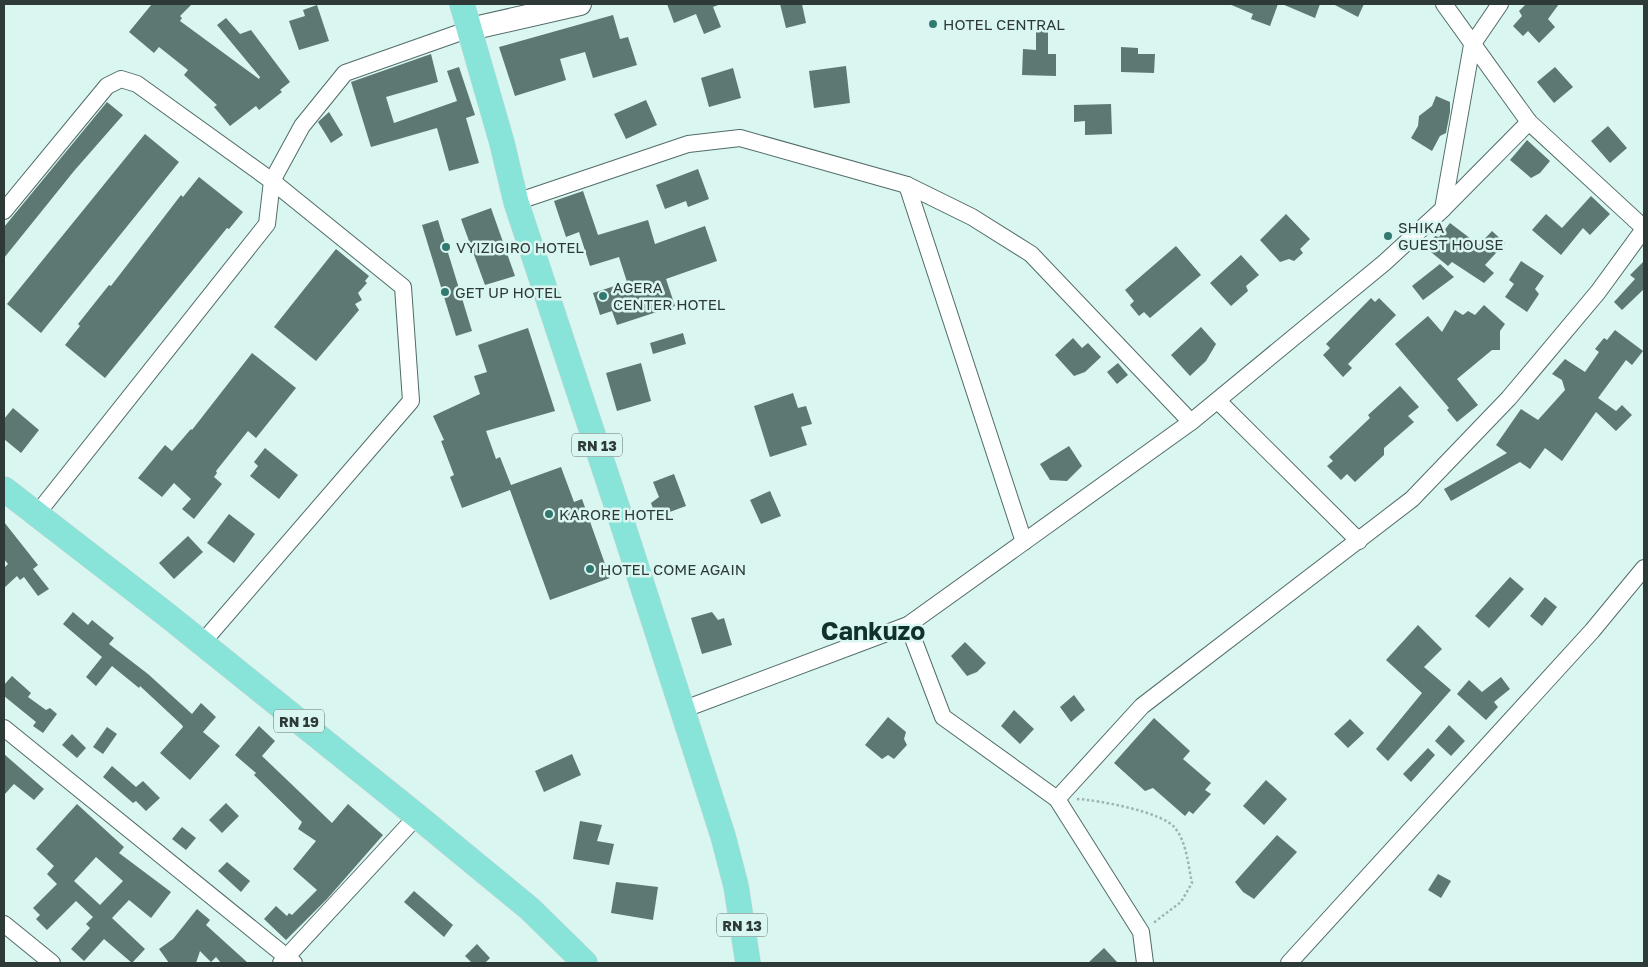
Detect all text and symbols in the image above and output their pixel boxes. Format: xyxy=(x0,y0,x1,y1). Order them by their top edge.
place label: HOTEL CENTRAL xyxy=(943,15,1065,33)
marker: HOTEL CENTRAL xyxy=(927,18,939,30)
place label: SHIKA GUEST HOUSE xyxy=(1398,218,1503,253)
marker: SHIKA GUEST HOUSE xyxy=(1382,230,1394,242)
place label: VYIZIGIRO HOTEL xyxy=(456,238,584,256)
marker: VYIZIGIRO HOTEL xyxy=(440,241,452,253)
place label: AGERA CENTER HOTEL xyxy=(613,278,726,313)
place label: GET UP HOTEL xyxy=(455,283,562,301)
marker: GET UP HOTEL xyxy=(439,286,451,298)
marker: AGERA CENTER HOTEL xyxy=(597,290,609,302)
road number: RN 13 xyxy=(572,434,622,456)
place label: KARORE HOTEL xyxy=(559,505,674,523)
marker: KARORE HOTEL xyxy=(543,508,555,520)
place label: HOTEL COME AGAIN xyxy=(600,560,746,578)
marker: HOTEL COME AGAIN xyxy=(584,563,596,575)
district label: Cankuzo xyxy=(821,615,925,646)
road number: RN 19 xyxy=(274,709,324,732)
road number: RN 13 xyxy=(717,914,767,936)

